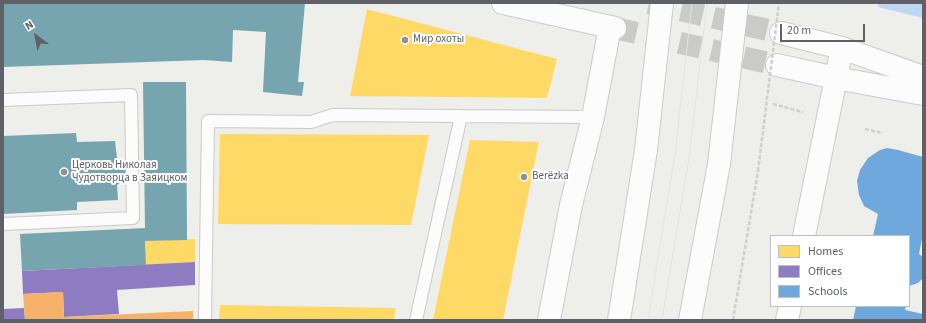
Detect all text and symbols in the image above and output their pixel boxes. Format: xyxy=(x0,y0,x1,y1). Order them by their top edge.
north arrow xyxy=(16,16,56,56)
scale bar xyxy=(782,16,867,42)
text: N xyxy=(22,17,36,34)
text: 20 m xyxy=(787,22,811,39)
place label: Мир охоты xyxy=(413,33,464,47)
marker: Мир охоты xyxy=(400,35,410,45)
place label: Церковь Николая Чудотворца в Заяицком xyxy=(72,159,187,185)
marker: Церковь Николая Чудотворца в Заяицком xyxy=(59,167,69,177)
place label: Berёzka xyxy=(532,170,569,184)
marker: Berёzka xyxy=(519,172,529,182)
legend xyxy=(770,235,910,307)
text: Homes xyxy=(808,243,843,260)
text: Offices xyxy=(808,263,842,280)
text: Schools xyxy=(808,283,848,300)

